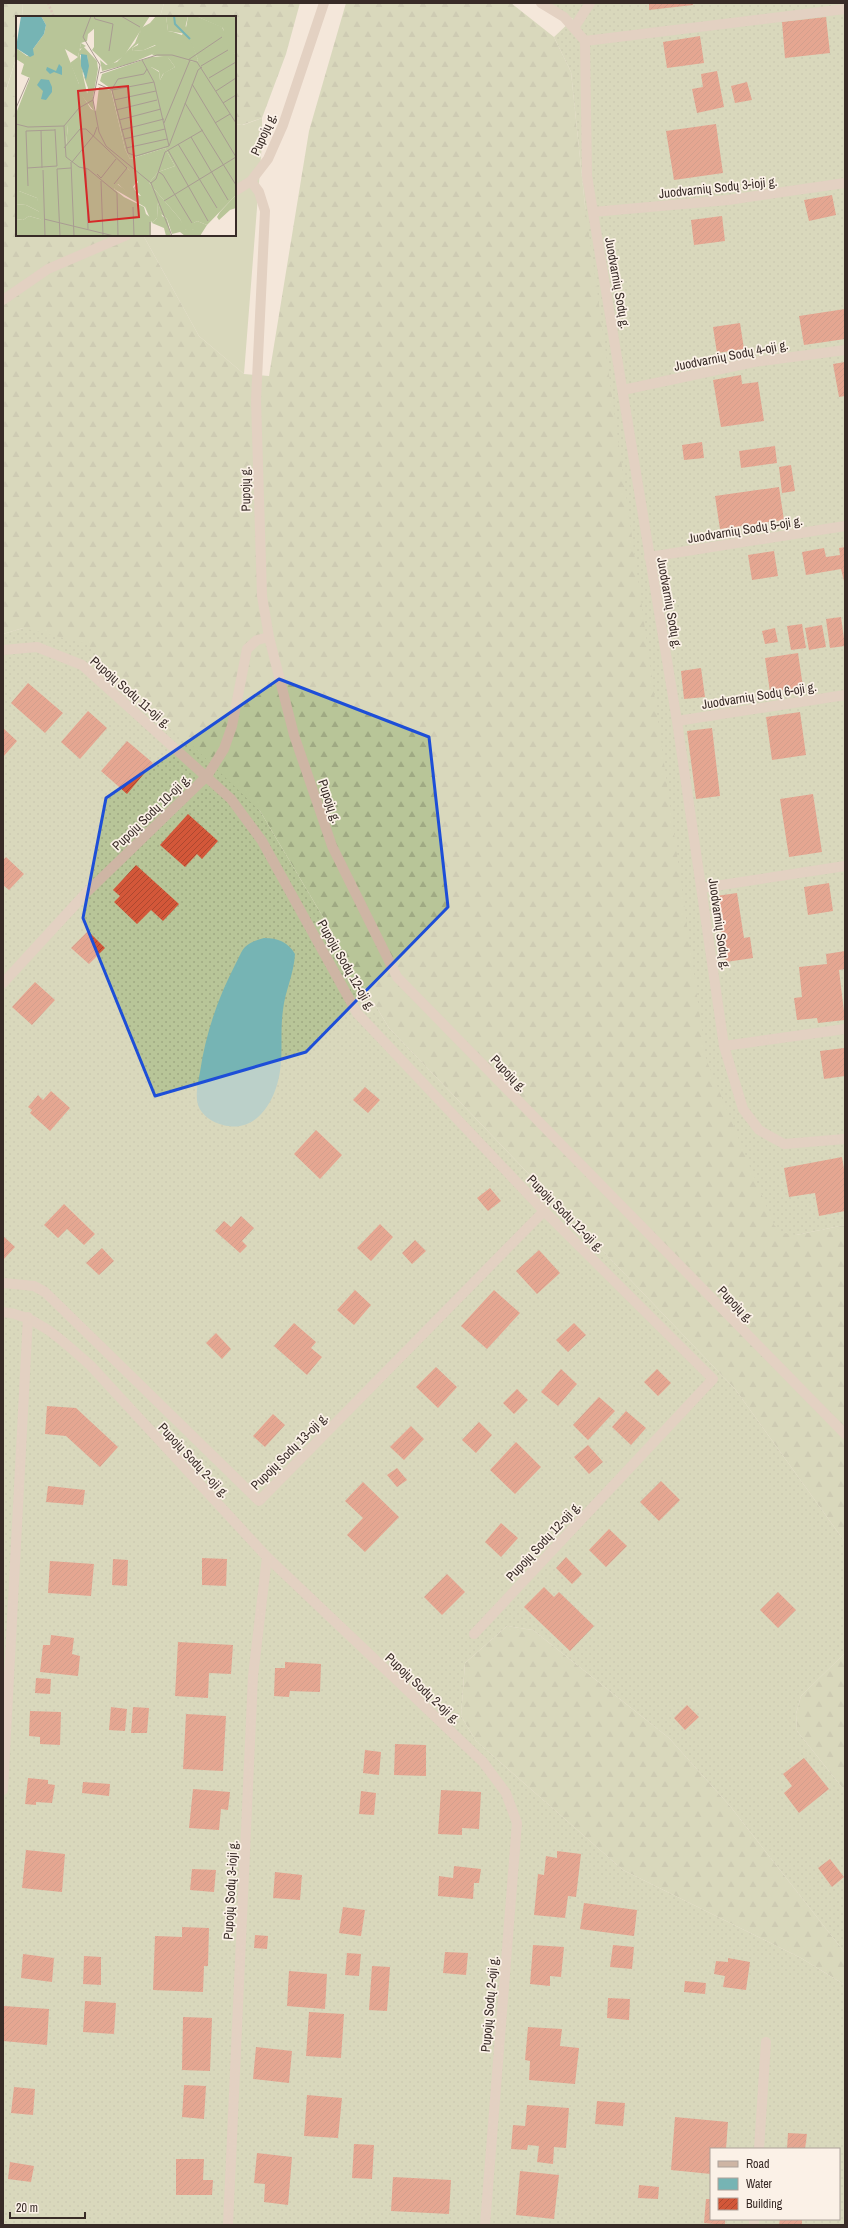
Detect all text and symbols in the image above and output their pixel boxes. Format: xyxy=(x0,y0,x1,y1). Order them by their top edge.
inset map xyxy=(16,16,236,236)
street label: Pupojų g. xyxy=(247,110,280,158)
street label: Juodvarnių Sodų 3-ioji g. xyxy=(658,173,778,202)
street label: Juodvarnių Sodų g. xyxy=(601,236,634,330)
street label: Juodvarnių Sodų 4-oji g. xyxy=(672,336,790,375)
street label: Pupojų g. xyxy=(237,466,254,512)
street label: Juodvarnių Sodų 5-oji g. xyxy=(686,512,804,547)
street label: Juodvarnių Sodų g. xyxy=(653,556,686,650)
street label: Pupojų Sodų 11-oji g. xyxy=(87,653,175,732)
street label: Juodvarnių Sodų 6-oji g. xyxy=(700,678,818,713)
street label: Pupojų Sodų 10-oji g. xyxy=(109,771,194,854)
street label: Pupojų g. xyxy=(314,777,345,825)
street label: Juodvarnių Sodų g. xyxy=(705,877,734,971)
street label: Pupojų Sodų 12-oji g. xyxy=(314,917,380,1014)
street label: Pupojų g. xyxy=(487,1051,530,1095)
street label: Pupojų Sodų 12-oji g. xyxy=(523,1171,608,1256)
street label: Pupojų g. xyxy=(714,1282,757,1326)
street label: Pupojų Sodų 13-oji g. xyxy=(247,1409,332,1494)
street label: Pupojų Sodų 2-oji g. xyxy=(154,1419,233,1501)
street label: Pupojų Sodų 12-oji g. xyxy=(502,1498,585,1585)
street label: Pupojų Sodų 2-oji g. xyxy=(382,1649,464,1728)
street label: Pupojų Sodų 3-ioji g. xyxy=(219,1840,242,1940)
street label: Pupojų Sodų 2-oji g. xyxy=(477,1955,502,2053)
legend xyxy=(710,2148,840,2220)
text: Road xyxy=(746,2156,770,2172)
text: Water xyxy=(746,2176,773,2192)
scale bar xyxy=(10,2194,85,2220)
text: Building xyxy=(746,2196,783,2212)
text: 20 m xyxy=(16,2200,38,2216)

